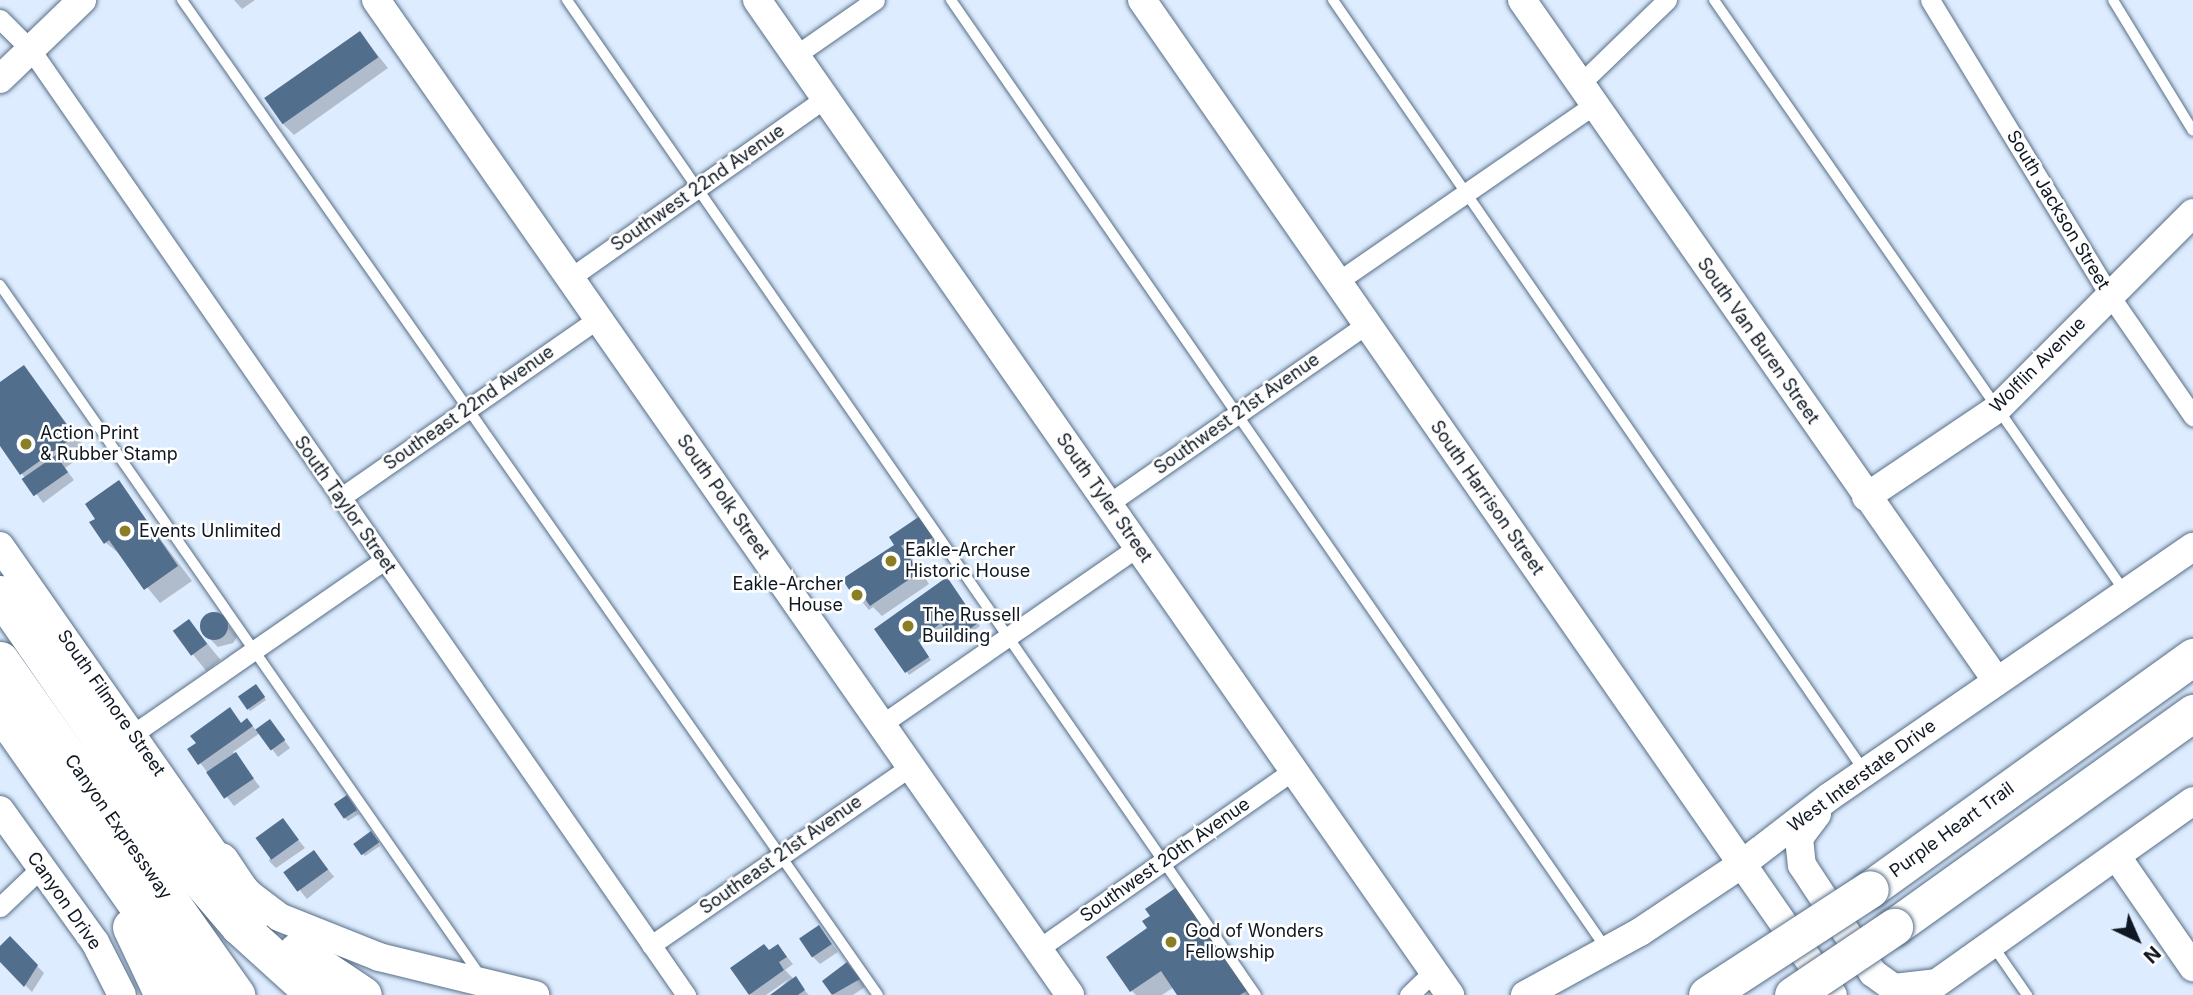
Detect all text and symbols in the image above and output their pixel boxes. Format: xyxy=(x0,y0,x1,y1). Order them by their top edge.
street label: Southwest 22nd Avenue xyxy=(607,120,789,256)
street label: South Jackson Street xyxy=(2002,126,2114,294)
street label: South Van Buren Street xyxy=(1692,254,1824,428)
street label: Wolflin Avenue xyxy=(1986,313,2090,417)
street label: Southeast 22nd Avenue xyxy=(380,341,558,475)
street label: Southwest 21st Avenue xyxy=(1150,349,1324,479)
street label: South Harrison Street xyxy=(1426,417,1548,579)
place label: Action Print & Rubber Stamp xyxy=(40,423,178,466)
street label: South Tyler Street xyxy=(1051,429,1157,567)
street label: South Polk Street xyxy=(672,431,774,563)
street label: South Taylor Street xyxy=(289,432,401,578)
marker: Action Print & Rubber Stamp xyxy=(18,436,34,452)
place label: Events Unlimited xyxy=(139,520,281,542)
marker: Events Unlimited xyxy=(117,523,133,539)
place label: Eakle-Archer Historic House xyxy=(905,540,1030,582)
marker: Eakle-Archer Historic House xyxy=(883,553,899,569)
place label: Eakle-Archer House xyxy=(733,574,843,616)
marker: Eakle-Archer House xyxy=(849,587,865,603)
place label: The Russell Building xyxy=(922,605,1020,648)
marker: The Russell Building xyxy=(900,618,916,634)
street label: South Filmore Street xyxy=(52,626,170,780)
street label: West Interstate Drive xyxy=(1784,715,1940,837)
street label: Canyon Expressway xyxy=(60,750,176,904)
street label: Purple Heart Trail xyxy=(1886,778,2018,882)
street label: Southeast 21st Avenue xyxy=(696,791,866,919)
street label: Southwest 20th Avenue xyxy=(1076,793,1254,927)
street label: Canyon Drive xyxy=(22,848,106,954)
north arrow xyxy=(2102,904,2172,974)
place label: God of Wonders Fellowship xyxy=(1185,921,1324,964)
marker: God of Wonders Fellowship xyxy=(1163,934,1179,950)
text: N xyxy=(2139,941,2165,968)

